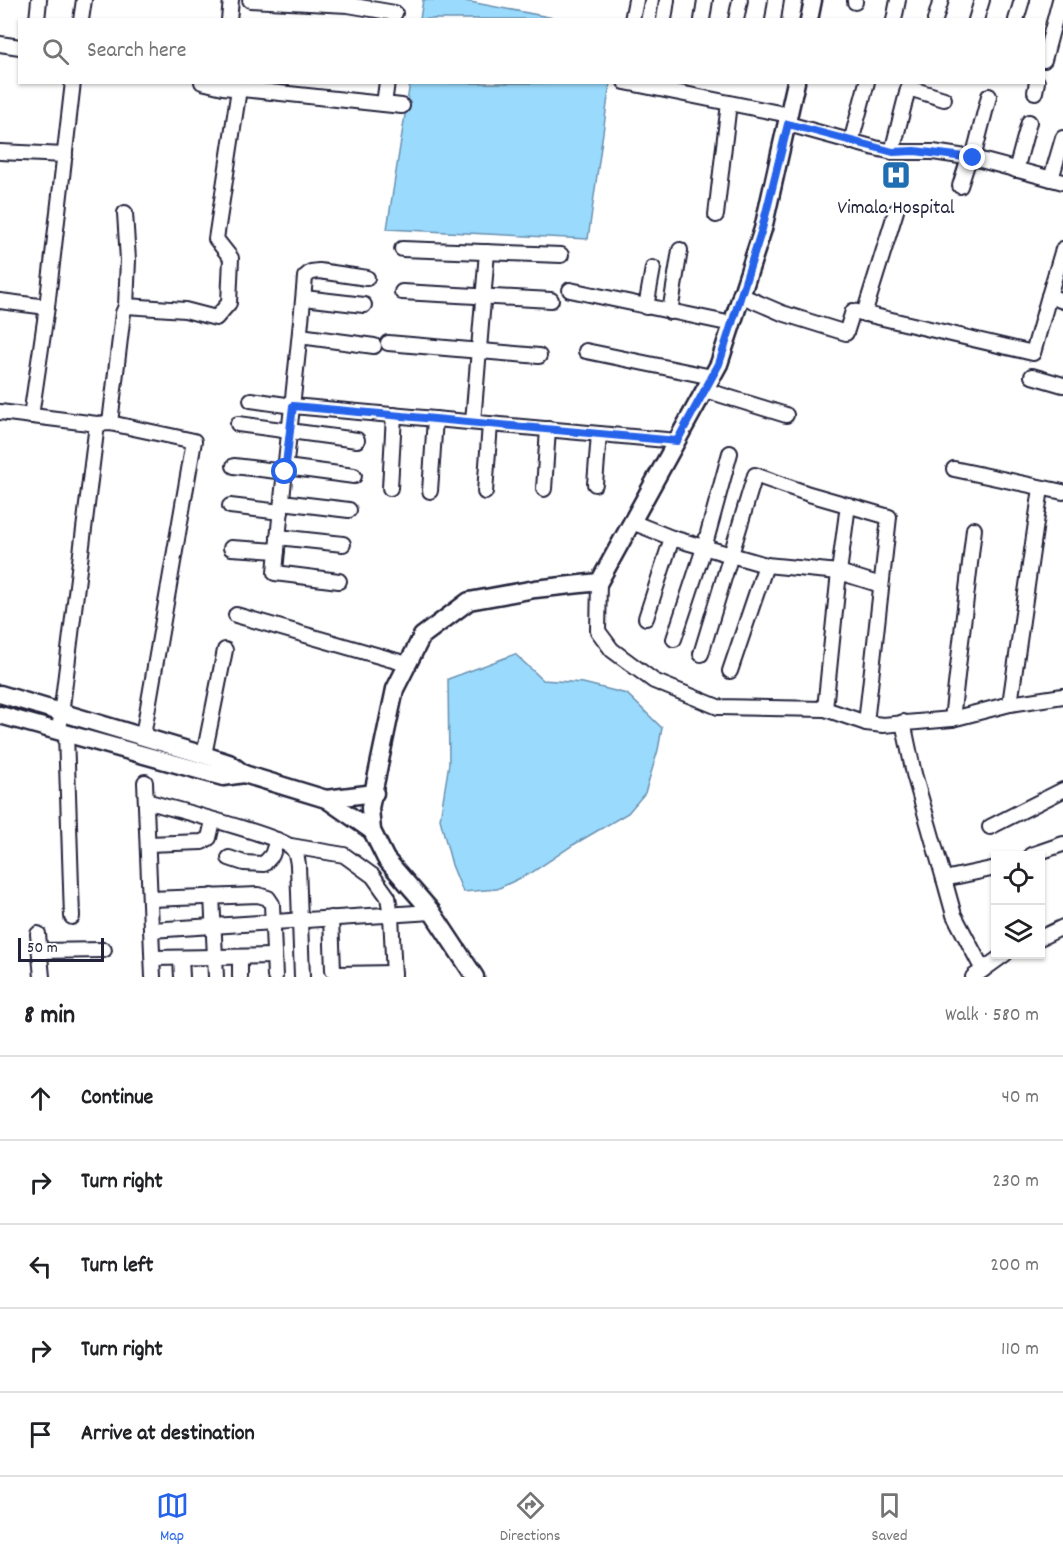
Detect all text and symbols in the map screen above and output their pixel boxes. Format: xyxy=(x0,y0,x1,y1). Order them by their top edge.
search box xyxy=(18,18,1045,84)
icon: search xyxy=(39,35,72,68)
text: Search here xyxy=(87,36,186,67)
route end xyxy=(959,144,985,170)
hospital icon: Vimala Hospital xyxy=(880,159,912,191)
place label: Vimala Hospital xyxy=(837,195,955,223)
route start xyxy=(271,458,297,484)
map controls xyxy=(991,851,1045,959)
button: locate xyxy=(991,851,1045,905)
button: layers xyxy=(991,905,1045,959)
scale bar xyxy=(18,935,104,962)
text: 50 m xyxy=(27,937,58,960)
text: 8 min xyxy=(24,998,75,1035)
text: Walk · 580 m xyxy=(945,1002,1039,1030)
icon: ahead xyxy=(24,1082,57,1115)
text: Continue xyxy=(81,1083,153,1114)
text: 40 m xyxy=(1001,1084,1039,1112)
icon: right xyxy=(24,1166,57,1199)
text: Turn right xyxy=(81,1167,163,1198)
text: 230 m xyxy=(992,1168,1039,1196)
icon: left xyxy=(24,1250,57,1283)
text: Turn left xyxy=(81,1251,153,1282)
text: 200 m xyxy=(990,1252,1039,1280)
icon: right xyxy=(24,1334,57,1367)
text: Turn right xyxy=(81,1335,163,1366)
text: 110 m xyxy=(1001,1336,1039,1364)
icon: arrive xyxy=(24,1418,57,1451)
text: Arrive at destination xyxy=(81,1419,255,1450)
tab: Map xyxy=(156,1489,189,1548)
tab: Directions xyxy=(500,1489,560,1548)
tab: Saved xyxy=(872,1489,907,1548)

